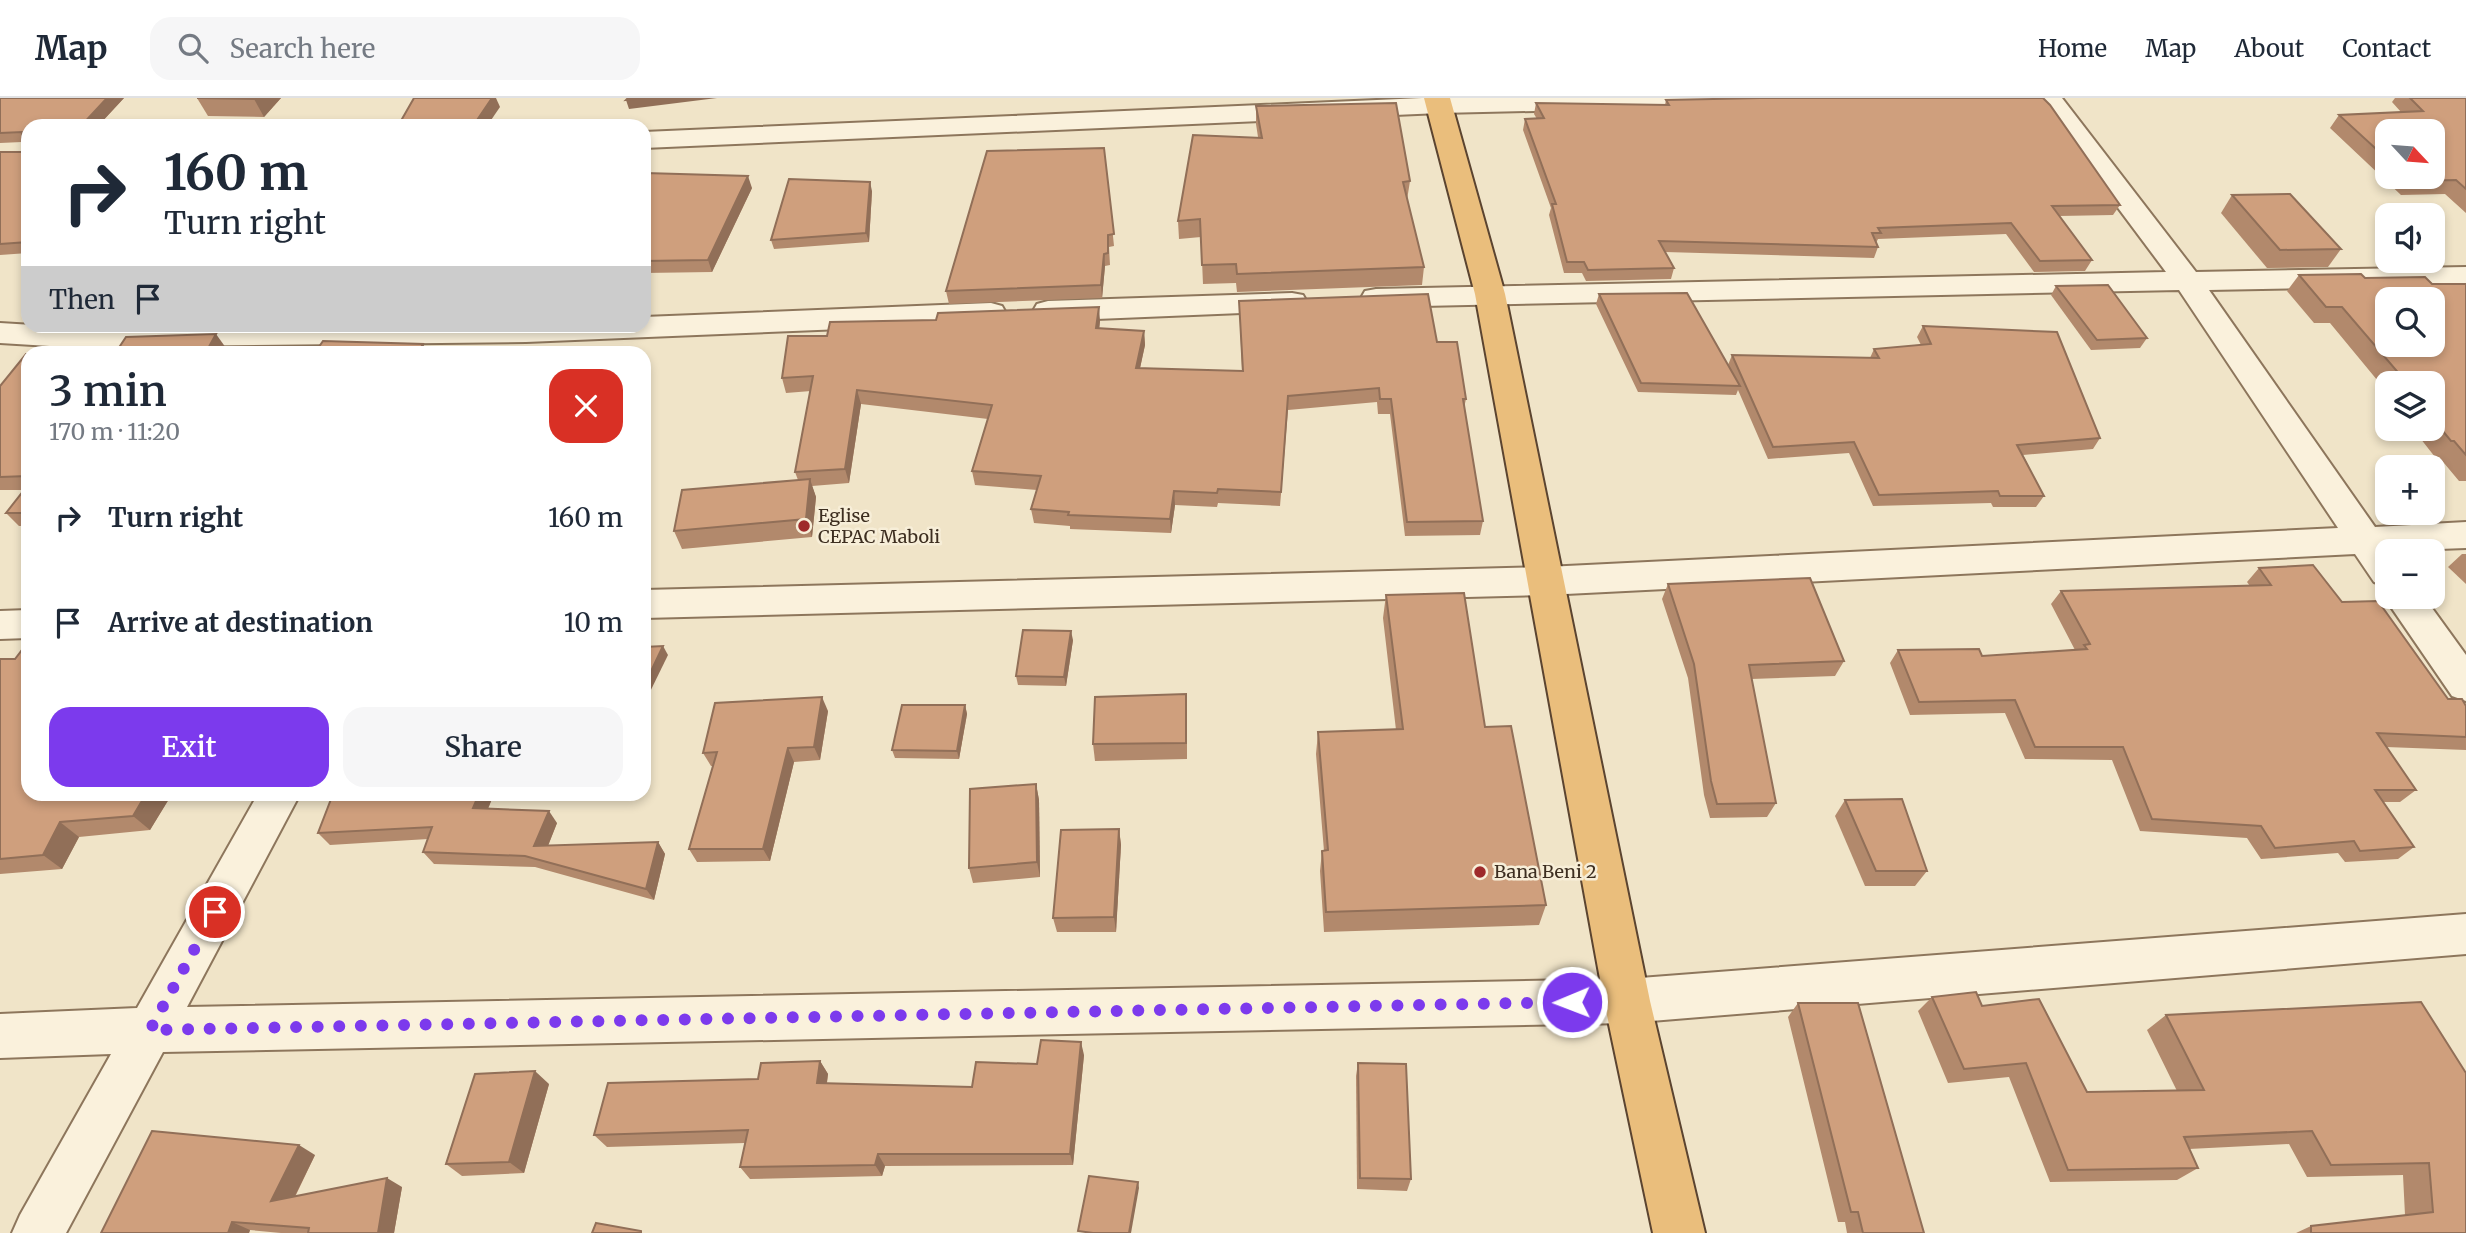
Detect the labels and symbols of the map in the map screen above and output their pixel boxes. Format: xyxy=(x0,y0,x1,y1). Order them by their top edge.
north arrow xyxy=(2375,119,2445,189)
place label: Eglise CEPAC Maboli xyxy=(818,504,940,548)
marker: Eglise CEPAC Maboli xyxy=(796,518,812,534)
place label: Bana Beni 2 xyxy=(1494,860,1597,883)
marker: Bana Beni 2 xyxy=(1472,864,1488,880)
pin xyxy=(185,882,245,942)
position arrow xyxy=(1535,965,1609,1039)

